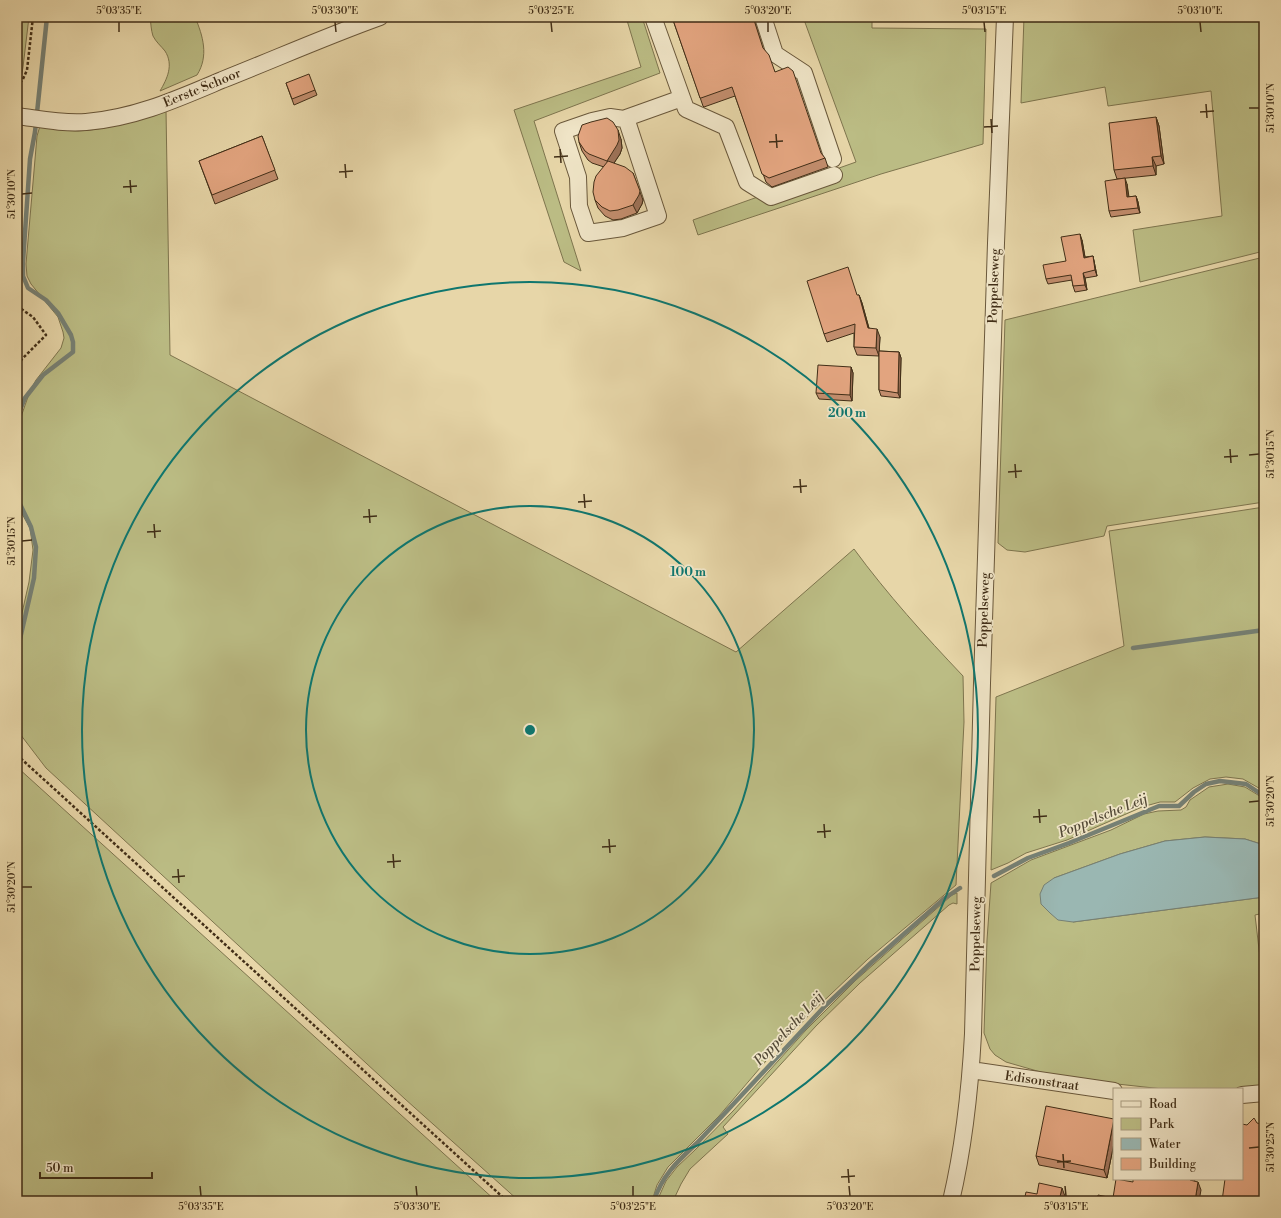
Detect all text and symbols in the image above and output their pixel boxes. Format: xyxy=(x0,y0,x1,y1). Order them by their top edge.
text: 5°03'35"E xyxy=(96,5,142,17)
text: 5°03'30"E xyxy=(312,5,358,17)
text: 5°03'25"E xyxy=(528,5,574,17)
text: 5°03'20"E xyxy=(745,5,791,17)
text: 5°03'15"E xyxy=(962,5,1006,17)
text: 5°03'10"E xyxy=(1177,5,1223,17)
street label: Eerste Schoor xyxy=(161,65,244,111)
text: 51°30'10"N xyxy=(1265,83,1277,133)
text: 51°30'10"N xyxy=(6,169,18,219)
street label: Poppelseweg xyxy=(985,248,1003,324)
text: 200 m xyxy=(828,406,866,421)
text: 51°30'15"N xyxy=(1265,429,1277,479)
text: 51°30'15"N xyxy=(6,516,18,566)
text: 100 m xyxy=(670,565,706,580)
street label: Poppelseweg xyxy=(975,572,993,648)
centre of rings xyxy=(523,723,537,737)
text: 51°30'20"N xyxy=(1265,775,1277,827)
water label: Poppelsche Leij xyxy=(1055,790,1151,842)
text: 51°30'20"N xyxy=(6,861,18,913)
street label: Poppelseweg xyxy=(967,896,985,972)
water label: Poppelsche Leij xyxy=(750,988,828,1070)
street label: Edisonstraat xyxy=(1004,1068,1081,1094)
legend xyxy=(1113,1088,1243,1180)
text: Road xyxy=(1149,1097,1177,1112)
text: Park xyxy=(1149,1117,1175,1132)
text: 51°30'25"N xyxy=(1265,1121,1277,1172)
text: Water xyxy=(1148,1137,1181,1152)
scale bar xyxy=(40,1154,152,1180)
text: Building xyxy=(1148,1157,1197,1172)
text: 50 m xyxy=(46,1161,74,1176)
text: 5°03'35"E xyxy=(178,1201,224,1213)
text: 5°03'30"E xyxy=(394,1201,440,1213)
text: 5°03'25"E xyxy=(610,1201,656,1213)
text: 5°03'20"E xyxy=(827,1201,873,1213)
text: 5°03'15"E xyxy=(1044,1201,1088,1213)

